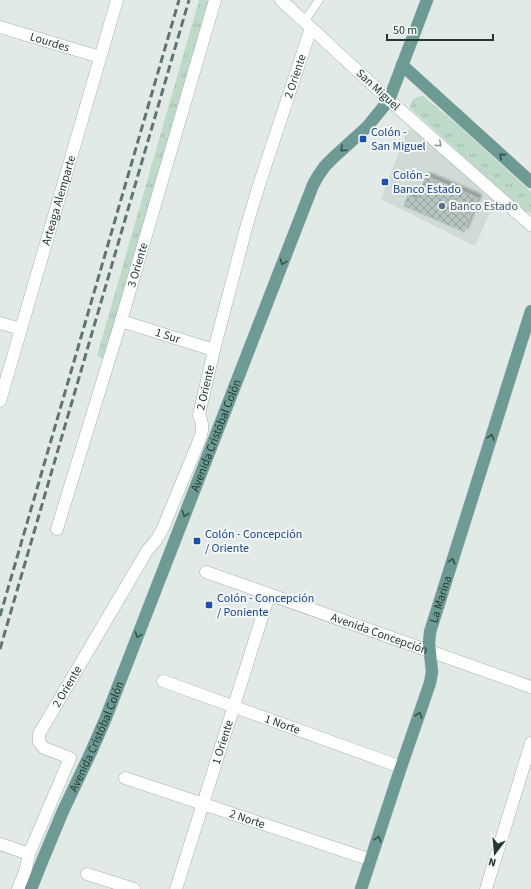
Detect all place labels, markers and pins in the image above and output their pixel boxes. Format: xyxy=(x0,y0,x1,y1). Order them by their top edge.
place label: Colón - San Miguel xyxy=(371,124,426,155)
marker: Colón - San Miguel xyxy=(358,134,368,144)
place label: Colón - Banco Estado xyxy=(393,167,461,198)
marker: Colón - Banco Estado xyxy=(380,177,390,187)
place label: Banco Estado xyxy=(450,198,518,215)
marker: Banco Estado xyxy=(437,201,447,211)
place label: Colón - Concepción / Oriente xyxy=(205,526,302,557)
marker: Colón - Concepción / Oriente xyxy=(192,536,202,546)
place label: Colón - Concepción / Poniente xyxy=(217,590,314,621)
marker: Colón - Concepción / Poniente xyxy=(204,600,214,610)

